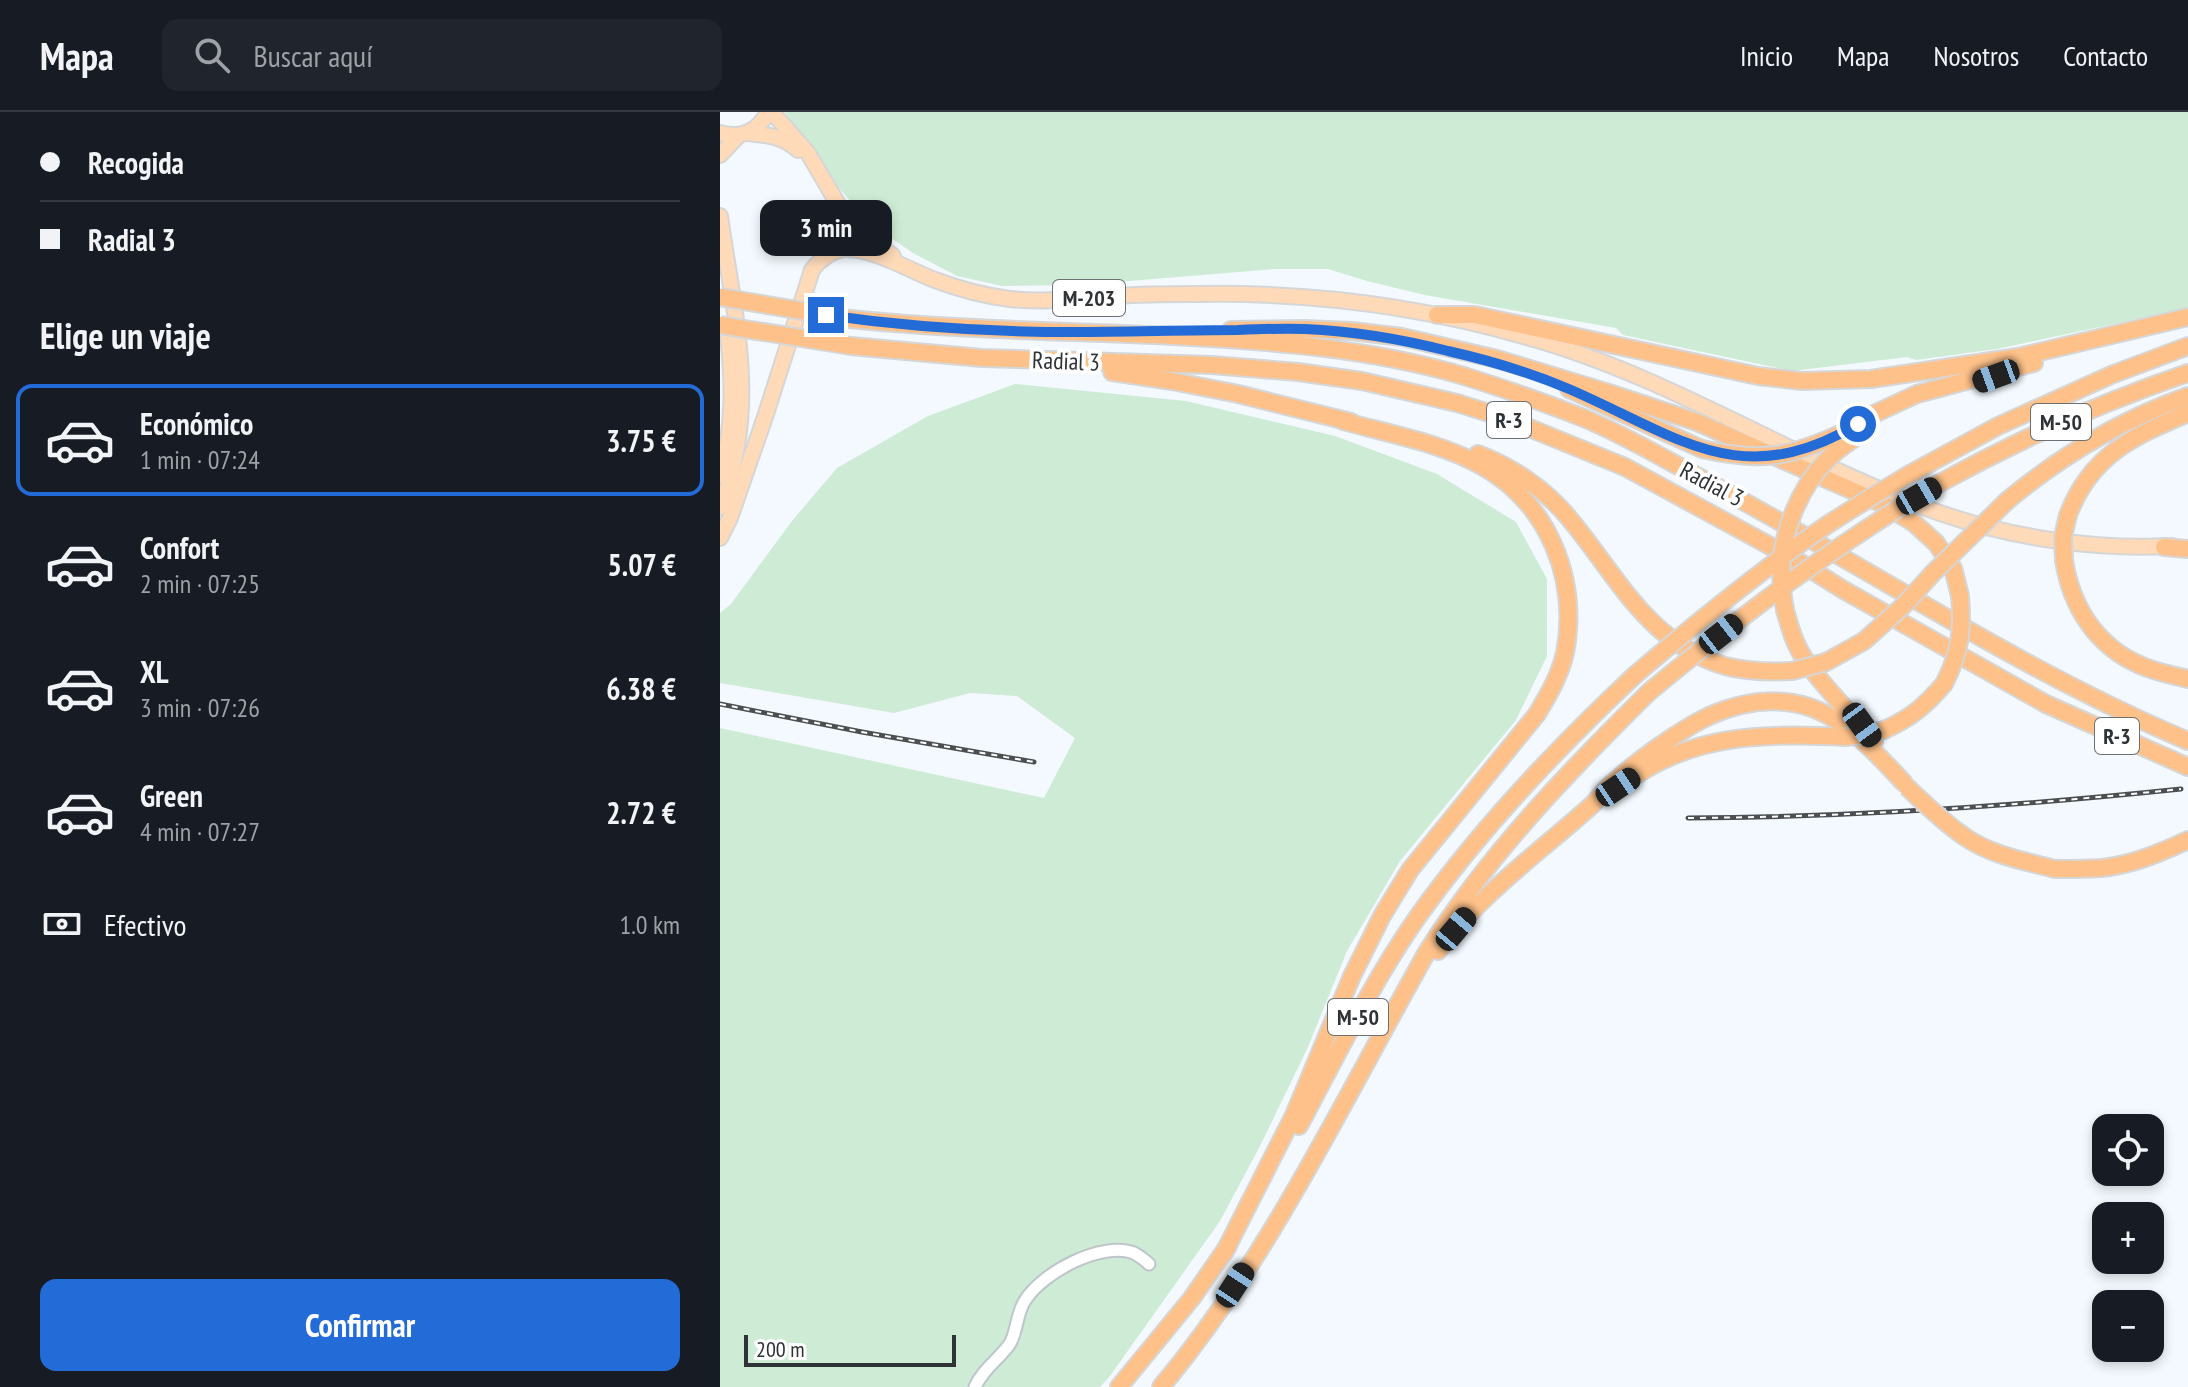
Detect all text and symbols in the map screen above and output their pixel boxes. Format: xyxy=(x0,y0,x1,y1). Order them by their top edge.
search box xyxy=(162,19,722,91)
text: Mapa xyxy=(40,31,114,80)
icon: search xyxy=(190,33,234,77)
text: Buscar aquí xyxy=(254,36,373,75)
text: Inicio xyxy=(1740,37,1793,74)
text: Mapa xyxy=(1837,37,1889,74)
text: Nosotros xyxy=(1933,37,2019,74)
text: Contacto xyxy=(2063,37,2148,74)
text: Recogida xyxy=(88,143,184,182)
callout: 3 min xyxy=(760,199,892,255)
text: 3 min xyxy=(800,211,852,244)
text: Radial 3 xyxy=(88,220,176,259)
road number: M-203 xyxy=(1053,280,1125,316)
route end xyxy=(808,297,844,333)
text: Elige un viaje xyxy=(40,312,211,359)
street label: Radial 3 xyxy=(1032,344,1100,378)
car xyxy=(1969,357,2023,395)
road number: R-3 xyxy=(1487,402,1531,438)
icon: car xyxy=(44,404,116,476)
text: Económico xyxy=(140,404,253,443)
road number: M-50 xyxy=(2031,404,2091,440)
route start xyxy=(1840,406,1876,442)
text: 3.75 € xyxy=(606,421,676,460)
text: 1 min · 07:24 xyxy=(140,443,260,476)
street label: Radial 3 xyxy=(1675,454,1749,514)
car xyxy=(1892,474,1946,518)
icon: car xyxy=(44,528,116,600)
text: Confort xyxy=(140,528,219,567)
text: 5.07 € xyxy=(607,545,676,584)
text: 2 min · 07:25 xyxy=(140,567,260,600)
car xyxy=(1695,610,1747,658)
icon: car xyxy=(44,652,116,724)
text: XL xyxy=(140,652,169,691)
text: 6.38 € xyxy=(606,669,676,708)
text: 3 min · 07:26 xyxy=(140,691,260,724)
car xyxy=(1838,699,1886,751)
road number: R-3 xyxy=(2095,718,2139,754)
car xyxy=(1591,764,1645,810)
icon: car xyxy=(44,776,116,848)
text: Green xyxy=(140,776,203,815)
text: 2.72 € xyxy=(606,793,676,832)
text: 4 min · 07:27 xyxy=(140,815,260,848)
icon: cash xyxy=(40,902,84,946)
car xyxy=(1431,903,1481,955)
text: Efectivo xyxy=(104,905,187,944)
text: 1.0 km xyxy=(619,908,680,941)
road number: M-50 xyxy=(1328,999,1388,1035)
map controls xyxy=(2092,1114,2164,1362)
button: locate xyxy=(2092,1114,2164,1186)
button: + xyxy=(2092,1202,2164,1274)
car xyxy=(1212,1258,1258,1312)
button: Confirmar xyxy=(40,1279,680,1371)
button: − xyxy=(2092,1290,2164,1362)
scale bar xyxy=(744,1331,956,1367)
text: 200 m xyxy=(756,1335,805,1363)

